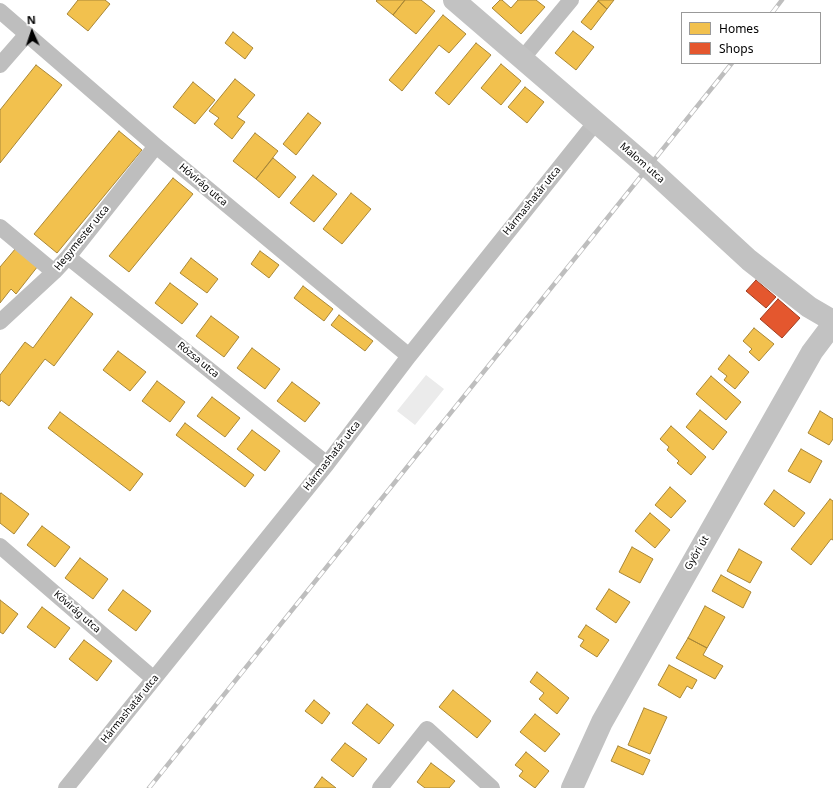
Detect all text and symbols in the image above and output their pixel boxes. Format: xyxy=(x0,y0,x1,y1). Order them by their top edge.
north arrow xyxy=(12,12,52,52)
text: N xyxy=(26,12,36,27)
legend xyxy=(681,12,821,64)
text: Homes xyxy=(719,20,759,37)
text: Shops xyxy=(719,40,753,57)
street label: Malom utca xyxy=(617,140,667,186)
street label: Hóvirág utca xyxy=(176,161,230,209)
street label: Hármashatár utca xyxy=(501,164,563,238)
street label: Hegymester utca xyxy=(52,203,112,273)
street label: Rózsa utca xyxy=(175,340,221,380)
street label: Hármashatár utca xyxy=(301,419,363,493)
street label: Győri út xyxy=(682,534,712,572)
street label: Kővirág utca xyxy=(51,588,103,636)
street label: Hármashatár utca xyxy=(99,672,161,746)

